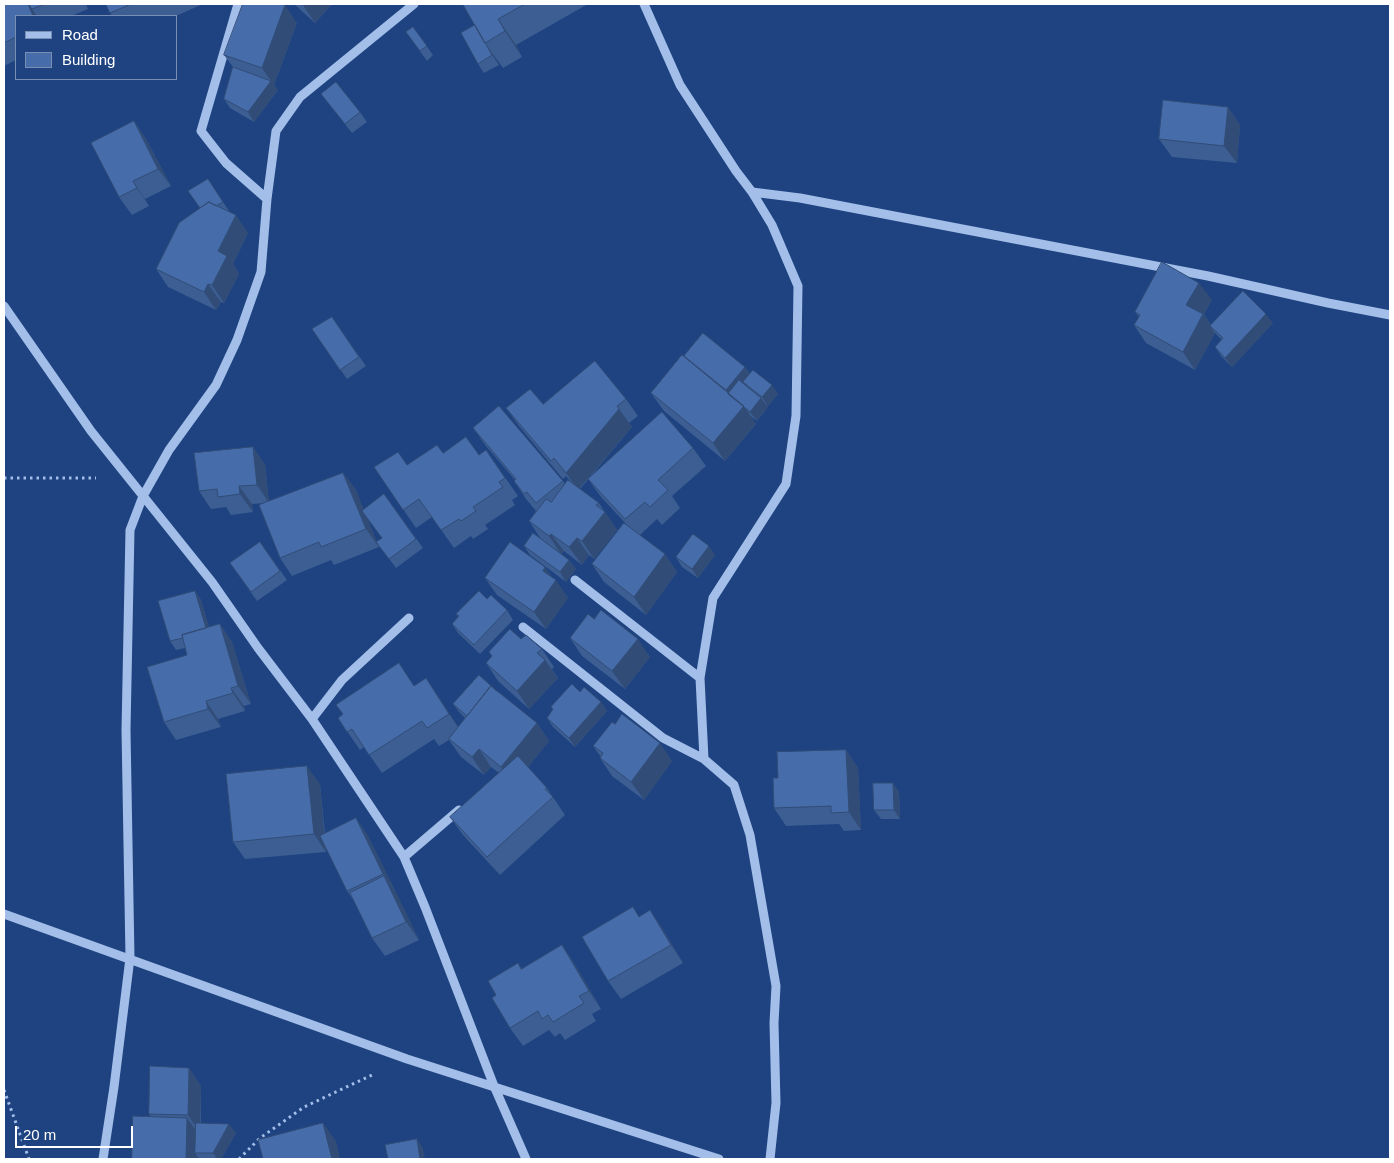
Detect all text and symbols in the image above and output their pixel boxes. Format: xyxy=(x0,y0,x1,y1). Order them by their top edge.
legend xyxy=(15,15,178,80)
text: Road xyxy=(62,26,98,43)
text: Building xyxy=(62,51,115,68)
scale bar xyxy=(18,1116,135,1148)
text: 20 m xyxy=(23,1126,56,1143)

